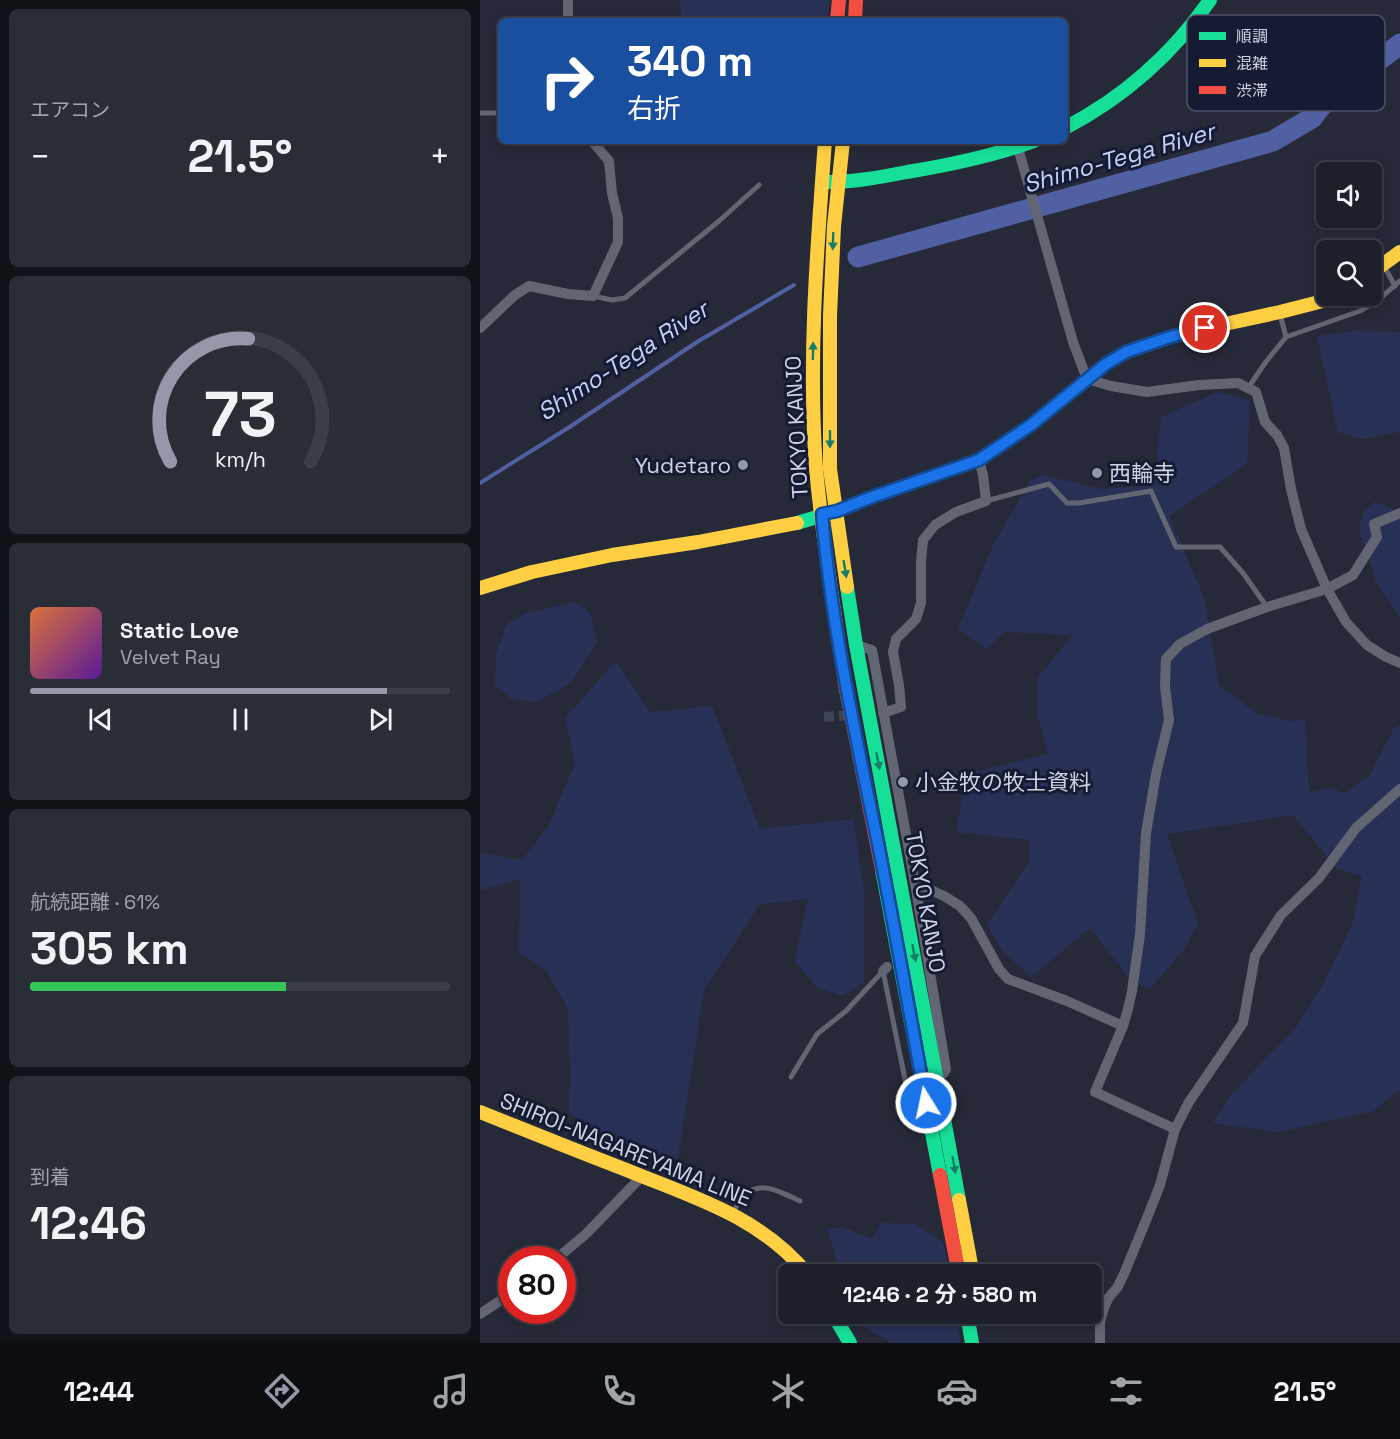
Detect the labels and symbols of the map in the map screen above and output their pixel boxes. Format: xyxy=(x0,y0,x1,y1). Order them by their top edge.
legend xyxy=(1187,15,1385,111)
text: 順調 xyxy=(1236,26,1268,47)
text: 混雑 xyxy=(1236,53,1268,74)
text: 渋滞 xyxy=(1236,80,1268,101)
water label: Shimo-Tega River xyxy=(1020,115,1221,200)
one-way arrow xyxy=(829,231,838,250)
water label: Shimo-Tega River xyxy=(531,292,717,427)
pin xyxy=(1179,302,1230,353)
one-way arrow xyxy=(808,342,818,361)
street label: TOKYO KANJO xyxy=(778,355,814,499)
one-way arrow xyxy=(825,430,835,449)
place label: Yudetaro xyxy=(635,451,731,479)
marker: Yudetaro xyxy=(736,458,750,472)
place label: 西輪寺 xyxy=(1109,459,1175,487)
marker: 西輪寺 xyxy=(1090,466,1104,480)
one-way arrow xyxy=(840,559,849,578)
one-way arrow xyxy=(874,752,883,771)
place label: 小金牧の牧士資料 xyxy=(915,768,1091,796)
marker: 小金牧の牧士資料 xyxy=(896,775,910,789)
street label: TOKYO KANJO xyxy=(900,829,952,975)
one-way arrow xyxy=(910,943,919,962)
position arrow xyxy=(894,1071,958,1135)
street label: SHIROI-NAGAREYAMA LINE xyxy=(496,1086,756,1212)
one-way arrow xyxy=(950,1155,959,1174)
speed limit sign: 80 xyxy=(498,1246,576,1324)

